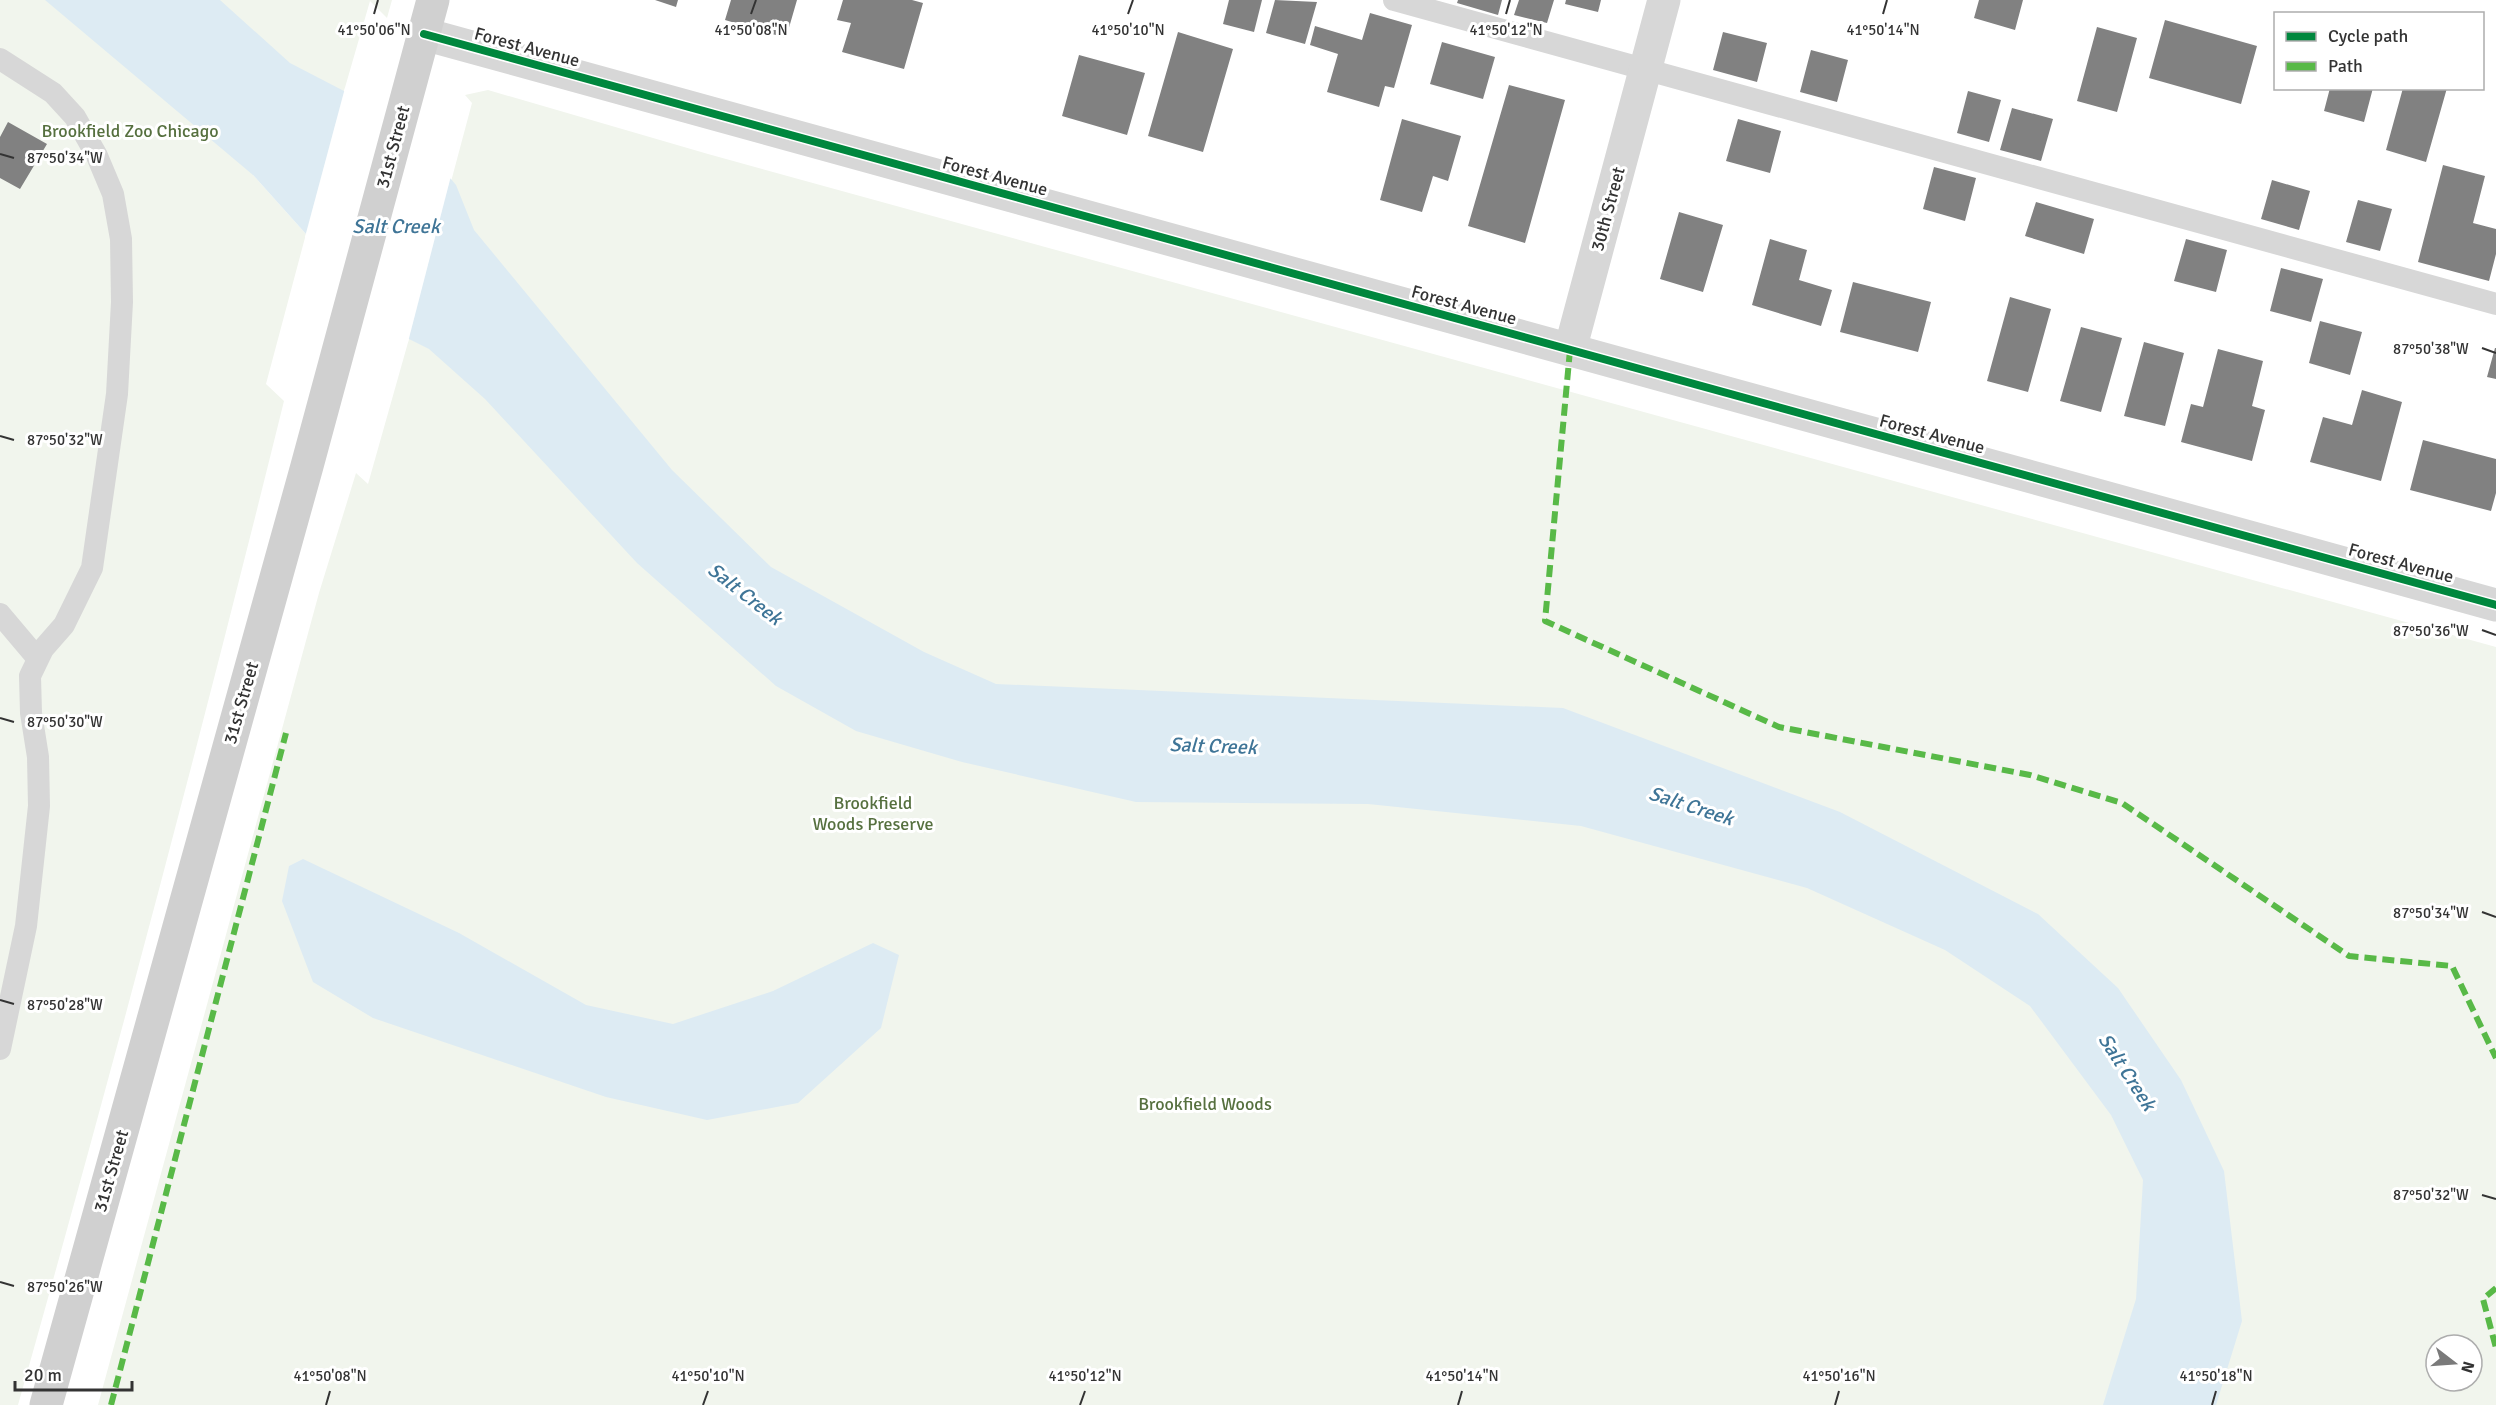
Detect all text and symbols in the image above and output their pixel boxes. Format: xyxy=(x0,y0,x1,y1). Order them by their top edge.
legend xyxy=(2274,12,2484,90)
text: 41°50'06"N xyxy=(337,21,411,39)
text: 41°50'08"N xyxy=(714,21,788,39)
text: 41°50'10"N xyxy=(1091,21,1165,39)
text: 41°50'12"N xyxy=(1469,21,1543,39)
text: 41°50'14"N xyxy=(1846,21,1920,39)
street label: Forest Avenue xyxy=(472,22,582,72)
text: Cycle path xyxy=(2328,25,2408,47)
text: Path xyxy=(2328,55,2363,77)
street label: 31st Street xyxy=(371,103,415,191)
park label: Brookfield Zoo Chicago xyxy=(41,120,219,142)
text: 87°50'34"W xyxy=(27,149,103,167)
street label: Forest Avenue xyxy=(940,151,1050,201)
street label: 30th Street xyxy=(1586,164,1630,254)
water label: Salt Creek xyxy=(352,214,442,239)
street label: Forest Avenue xyxy=(1409,280,1519,330)
text: 87°50'38"W xyxy=(2393,340,2469,358)
street label: Forest Avenue xyxy=(1877,409,1987,459)
text: 87°50'32"W xyxy=(27,431,103,449)
street label: Forest Avenue xyxy=(2346,538,2456,588)
water label: Salt Creek xyxy=(703,557,789,632)
text: 87°50'36"W xyxy=(2393,622,2469,640)
street label: 31st Street xyxy=(219,659,263,747)
text: 87°50'30"W xyxy=(27,713,103,731)
water label: Salt Creek xyxy=(1169,732,1259,760)
water label: Salt Creek xyxy=(1646,781,1738,832)
park label: Brookfield Woods Preserve xyxy=(813,792,933,835)
text: 87°50'34"W xyxy=(2393,904,2469,922)
text: 87°50'28"W xyxy=(27,996,103,1014)
water label: Salt Creek xyxy=(2093,1029,2162,1117)
park label: Brookfield Woods xyxy=(1138,1093,1272,1115)
street label: 31st Street xyxy=(89,1127,133,1215)
text: 87°50'32"W xyxy=(2393,1186,2469,1204)
text: 87°50'26"W xyxy=(27,1278,103,1296)
north arrow xyxy=(2424,1333,2484,1393)
scale bar xyxy=(15,1354,132,1392)
text: N xyxy=(2456,1359,2479,1375)
text: 20 m xyxy=(24,1364,62,1386)
text: 41°50'08"N xyxy=(293,1367,367,1385)
text: 41°50'10"N xyxy=(671,1367,745,1385)
text: 41°50'12"N xyxy=(1048,1367,1122,1385)
text: 41°50'14"N xyxy=(1425,1367,1499,1385)
text: 41°50'16"N xyxy=(1802,1367,1876,1385)
text: 41°50'18"N xyxy=(2179,1367,2253,1385)

